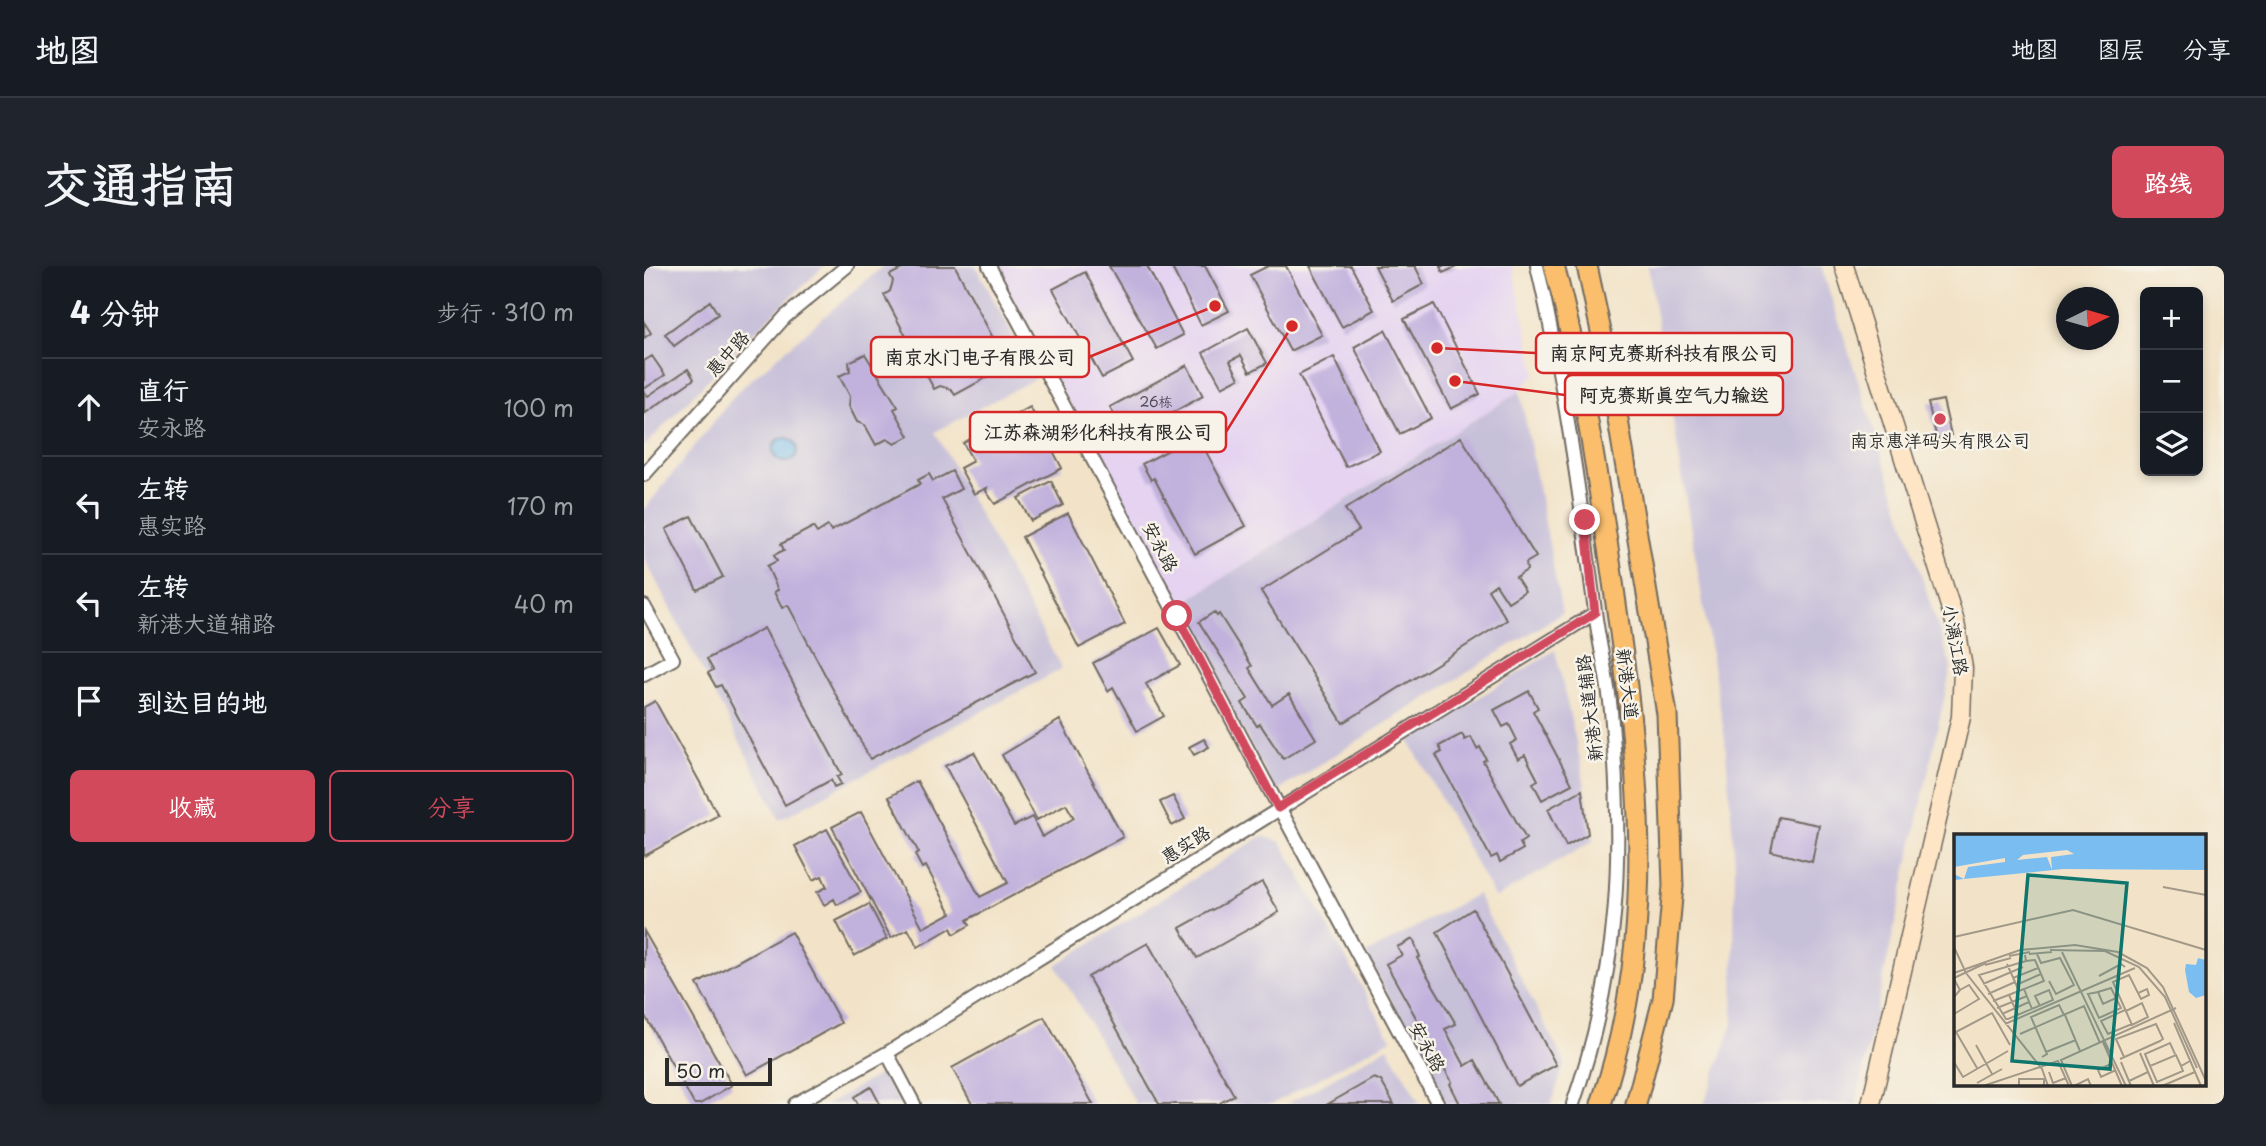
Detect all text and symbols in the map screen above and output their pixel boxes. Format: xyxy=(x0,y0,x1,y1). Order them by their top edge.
text: 地图 xyxy=(35,23,101,73)
text: 地图 xyxy=(2011,30,2059,66)
text: 图层 xyxy=(2097,30,2145,66)
text: 分享 xyxy=(2183,30,2231,66)
text: 交通指南 xyxy=(42,145,238,219)
button: 路线 xyxy=(2112,146,2224,218)
north arrow xyxy=(2056,287,2119,350)
map controls xyxy=(2140,287,2203,476)
button: + xyxy=(2140,287,2203,350)
text: 4 分钟 xyxy=(70,289,160,334)
text: 步行 · 310 m xyxy=(437,294,574,329)
street label: 惠中路 xyxy=(699,324,755,382)
callout: 南京阿克赛斯科技有限公司 xyxy=(1536,333,1792,373)
callout: 南京水门电子有限公司 xyxy=(871,337,1089,377)
text: 南京阿克赛斯科技有限公司 xyxy=(1550,338,1778,366)
text: 南京水门电子有限公司 xyxy=(885,342,1075,370)
button: − xyxy=(2140,350,2203,413)
text: 直行 xyxy=(137,370,189,409)
callout: 阿克赛斯真空气力输送 xyxy=(1565,375,1783,415)
text: 阿克赛斯真空气力输送 xyxy=(1579,380,1769,408)
icon: ahead xyxy=(70,388,108,426)
text: 100 m xyxy=(504,390,574,425)
house number: 26栋 xyxy=(1139,391,1173,412)
text: 安永路 xyxy=(137,409,206,444)
marker: 南京惠洋码头有限公司 xyxy=(1932,411,1948,427)
callout: 江苏森湖彩化科技有限公司 xyxy=(970,412,1226,452)
button: layers xyxy=(2140,413,2203,476)
text: 江苏森湖彩化科技有限公司 xyxy=(984,417,1212,445)
place label: 南京惠洋码头有限公司 xyxy=(1850,426,2030,453)
text: 左转 xyxy=(137,468,189,507)
icon: left xyxy=(70,486,108,524)
text: 170 m xyxy=(507,488,574,523)
route end xyxy=(1569,504,1600,535)
text: 惠实路 xyxy=(137,507,206,542)
street label: 安永路 xyxy=(1137,516,1186,576)
text: 左转 xyxy=(137,566,189,605)
icon: left xyxy=(70,584,108,622)
text: 40 m xyxy=(514,586,574,621)
route start xyxy=(1161,600,1192,631)
street label: 小漓江路 xyxy=(1937,602,1976,678)
text: 新港大道辅路 xyxy=(137,605,275,640)
street label: 新港大道 xyxy=(1611,646,1646,721)
street label: 新港大道辅路 xyxy=(1569,653,1608,763)
icon: arrive xyxy=(70,682,108,720)
text: 到达目的地 xyxy=(137,682,267,721)
button: 收藏 xyxy=(70,770,315,842)
button: 分享 xyxy=(329,770,574,842)
street label: 惠实路 xyxy=(1155,818,1215,869)
inset map xyxy=(1954,834,2206,1086)
street label: 安永路 xyxy=(1403,1016,1453,1076)
scale bar xyxy=(665,1055,772,1087)
text: 50 m xyxy=(676,1056,725,1084)

